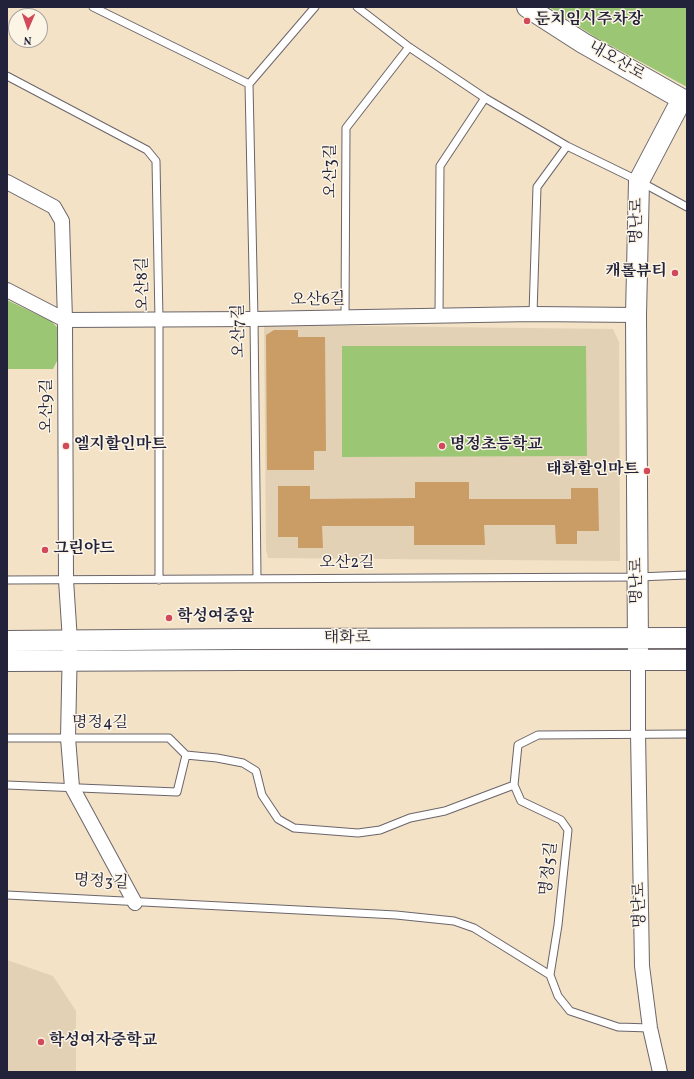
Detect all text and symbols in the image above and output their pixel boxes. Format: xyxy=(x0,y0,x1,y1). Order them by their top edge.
north arrow xyxy=(8,8,48,48)
place label: 둔치임시주차장 xyxy=(535,11,643,31)
marker: 둔치임시주차장 xyxy=(522,16,532,26)
text: N xyxy=(23,32,32,47)
street label: 내오산로 xyxy=(584,38,648,86)
street label: 오산3길 xyxy=(322,144,342,198)
street label: 명난로 xyxy=(628,198,648,244)
street label: 오산8길 xyxy=(134,257,154,311)
place label: 캐롤뷰티 xyxy=(605,263,667,283)
marker: 캐롤뷰티 xyxy=(670,268,680,278)
street label: 오산6길 xyxy=(291,291,345,311)
street label: 오산7길 xyxy=(230,304,250,358)
street label: 오산9길 xyxy=(38,379,58,433)
place label: 엘지할인마트 xyxy=(74,436,167,456)
place label: 명정초등학교 xyxy=(450,436,543,456)
marker: 엘지할인마트 xyxy=(61,441,71,451)
marker: 명정초등학교 xyxy=(437,441,447,451)
place label: 태화할인마트 xyxy=(546,461,639,481)
marker: 태화할인마트 xyxy=(642,466,652,476)
place label: 그린야드 xyxy=(53,540,115,560)
marker: 그린야드 xyxy=(40,545,50,555)
street label: 오산2길 xyxy=(320,554,374,574)
street label: 명난로 xyxy=(628,558,648,604)
place label: 학성여중앞 xyxy=(177,608,254,628)
marker: 학성여중앞 xyxy=(164,613,174,623)
street label: 태화로 xyxy=(324,629,370,649)
street label: 명정4길 xyxy=(72,714,128,734)
street label: 명정5길 xyxy=(538,841,562,897)
street label: 명정3길 xyxy=(73,872,129,894)
street label: 명난로 xyxy=(631,882,651,928)
place label: 학성여자중학교 xyxy=(49,1032,157,1052)
marker: 학성여자중학교 xyxy=(36,1037,46,1047)

